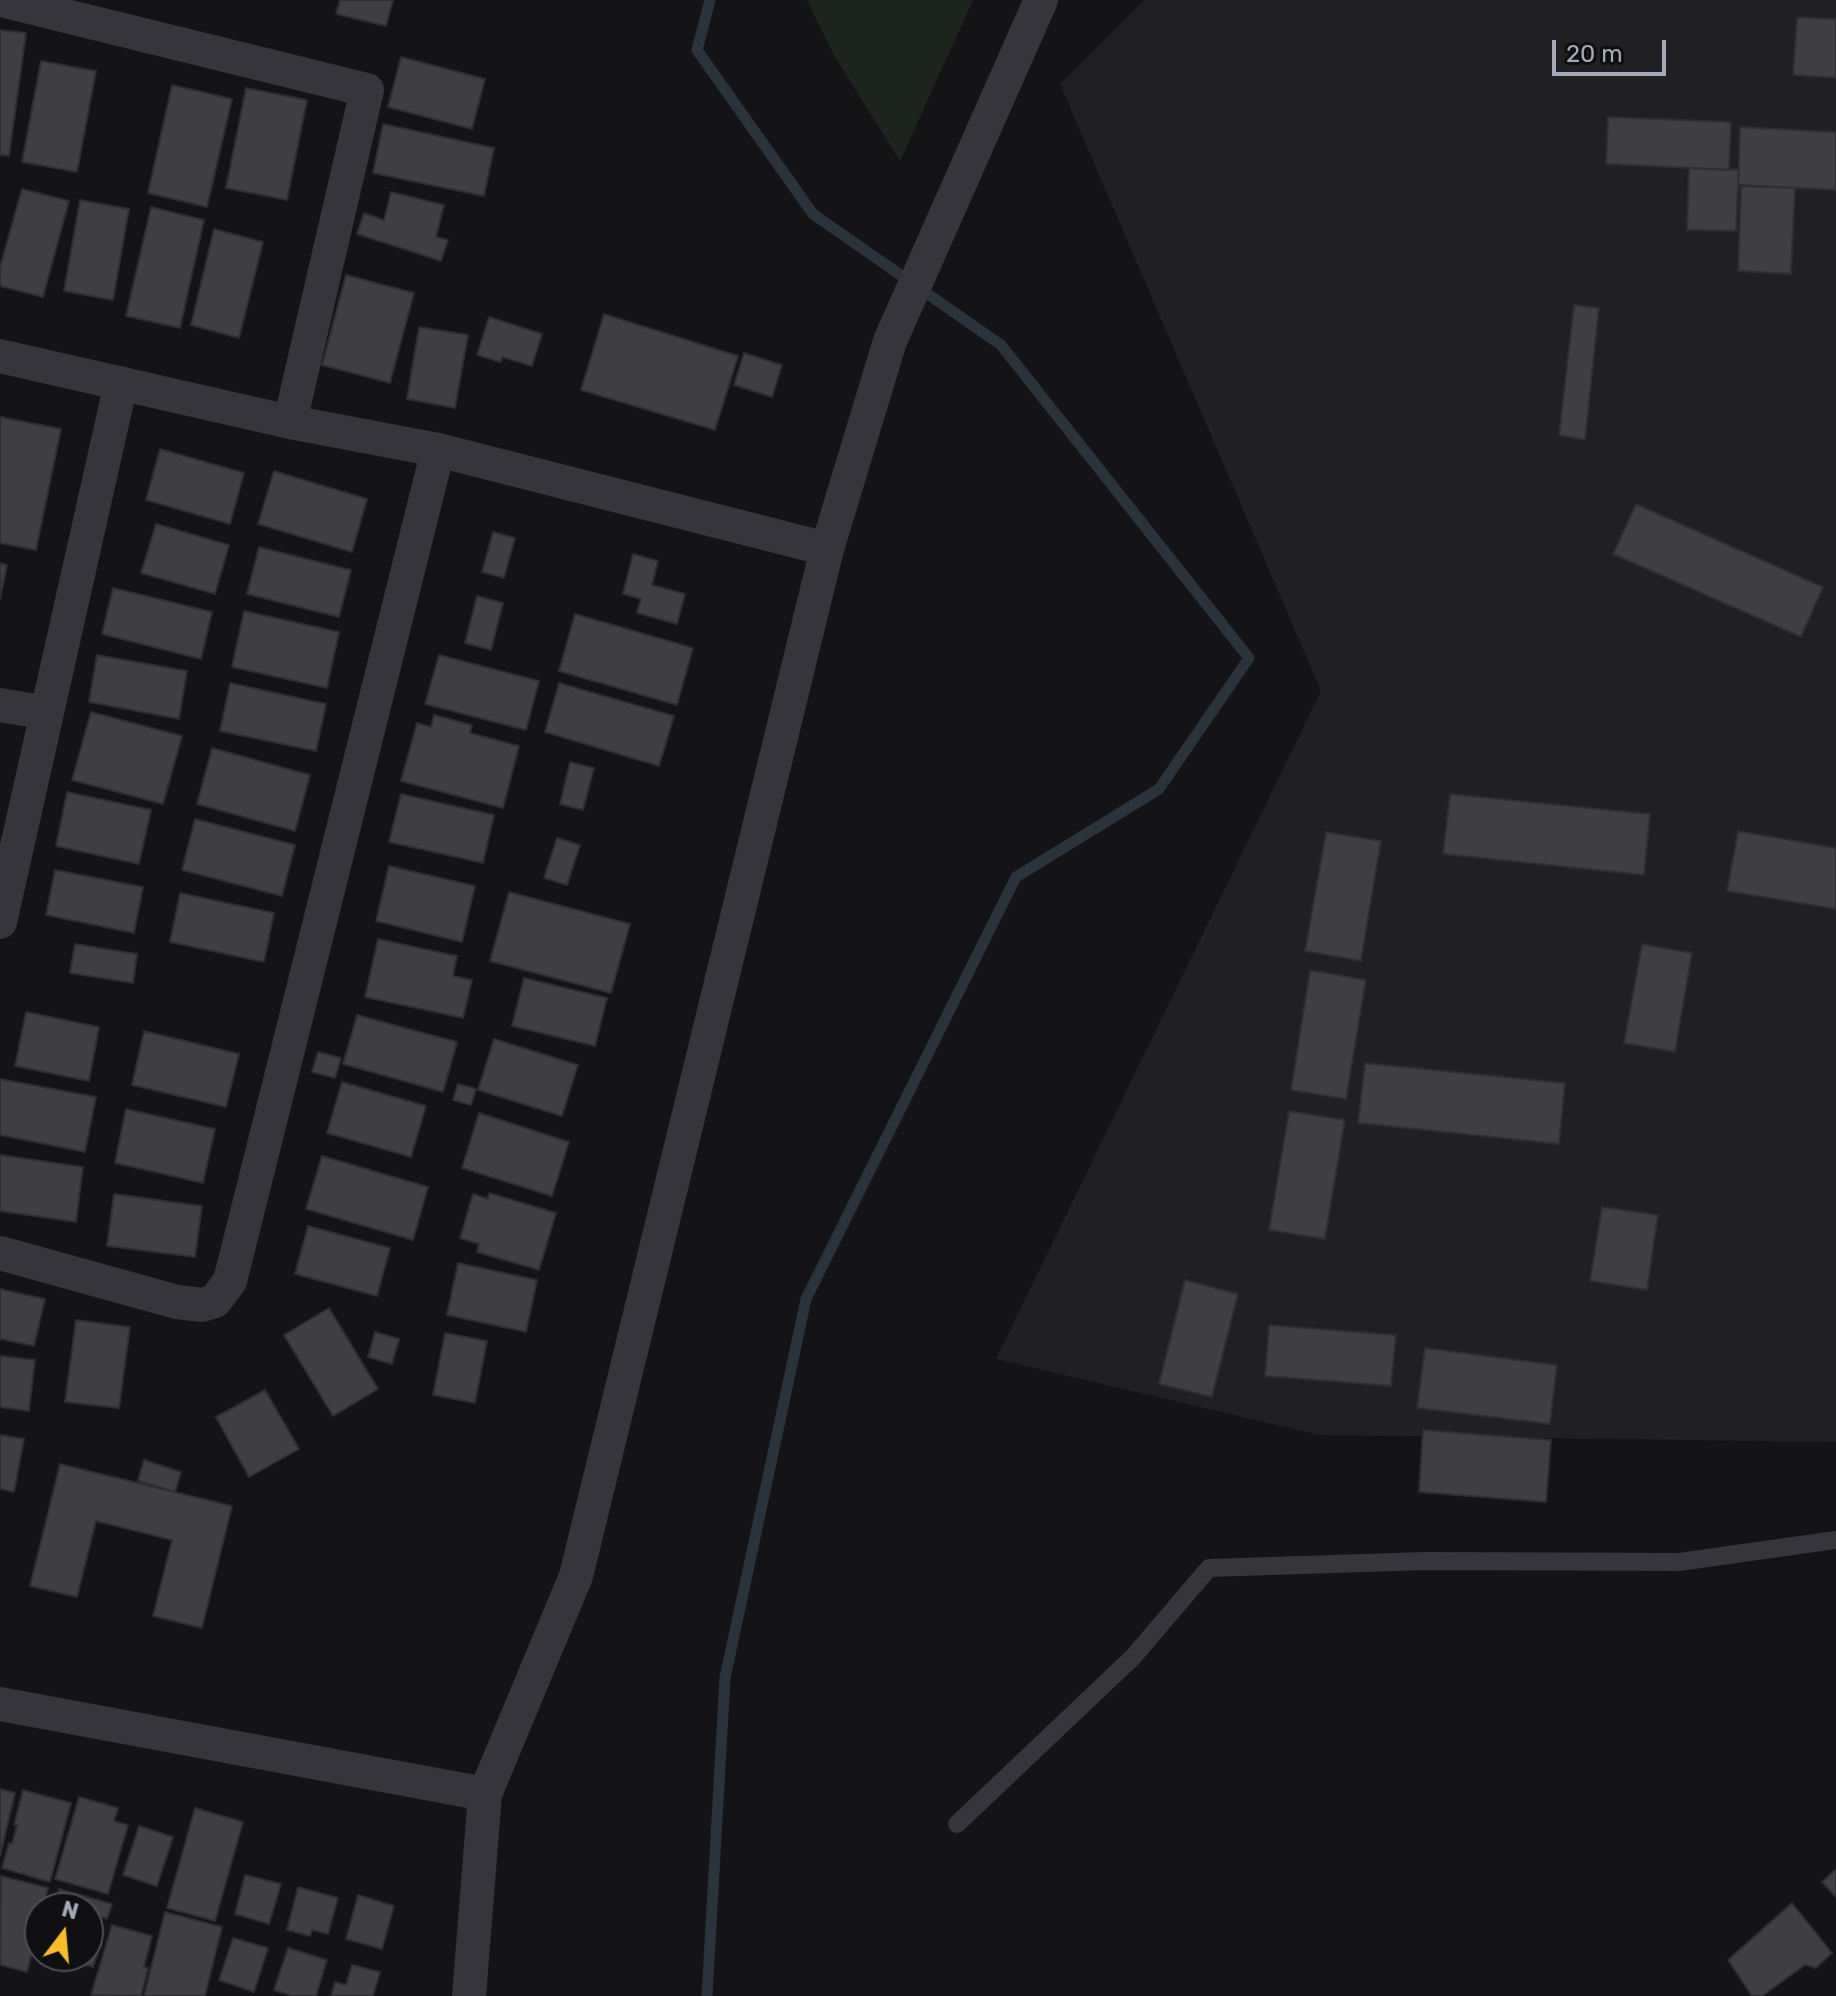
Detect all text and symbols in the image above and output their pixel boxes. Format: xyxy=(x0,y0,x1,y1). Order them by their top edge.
scale bar xyxy=(1556,24,1670,74)
text: 20 m xyxy=(1566,40,1623,68)
north arrow xyxy=(24,1892,104,1972)
text: N xyxy=(59,1895,82,1926)

